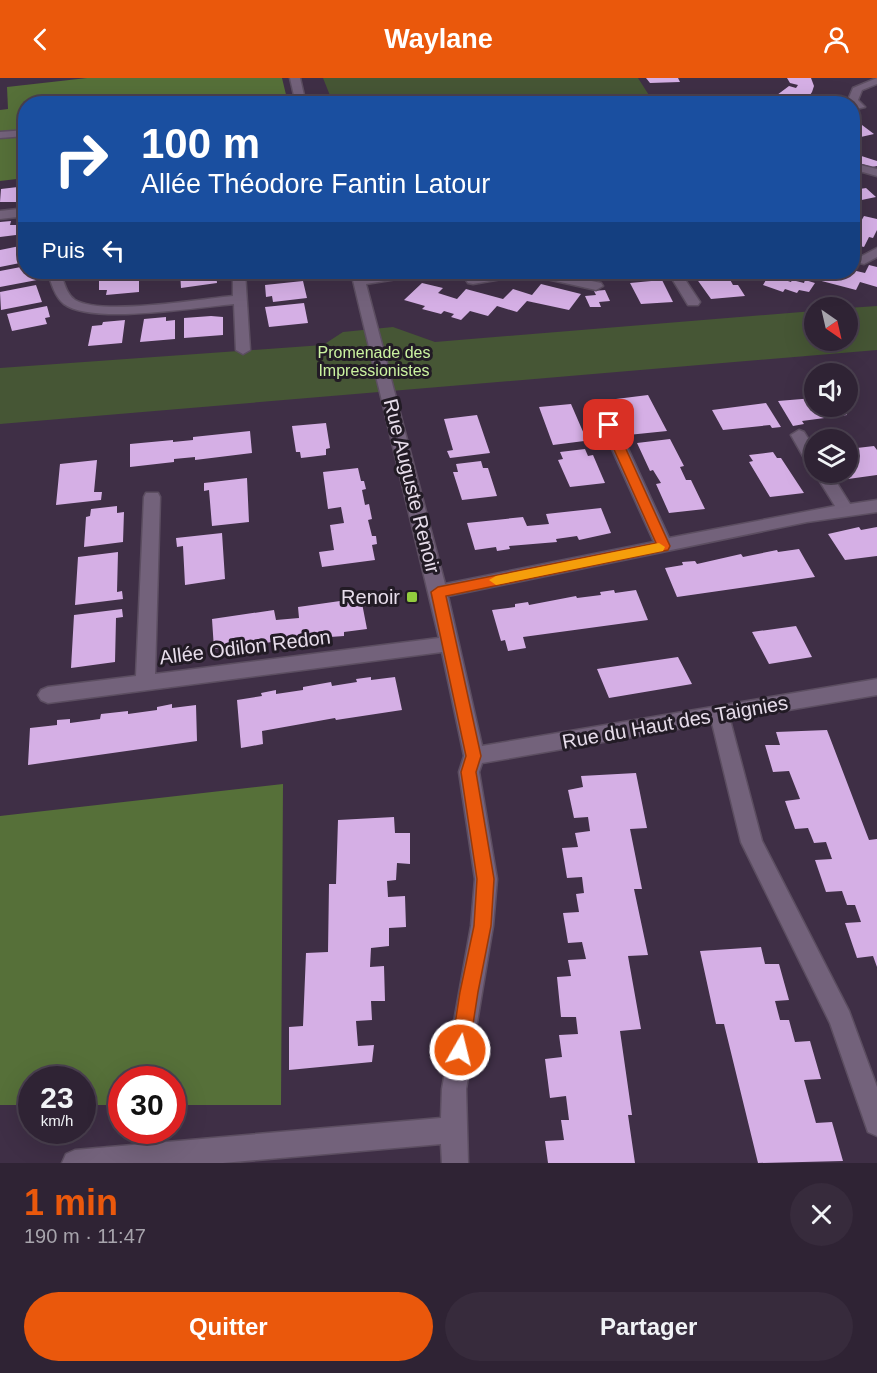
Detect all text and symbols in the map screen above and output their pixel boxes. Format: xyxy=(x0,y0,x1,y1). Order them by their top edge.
icon: back xyxy=(24,23,57,56)
icon: person xyxy=(820,23,853,56)
text: Waylane xyxy=(384,24,493,54)
icon: right xyxy=(42,120,120,198)
text: 100 m xyxy=(141,120,260,167)
text: Allée Théodore Fantin Latour xyxy=(141,169,490,199)
icon: left xyxy=(97,234,130,267)
text: Puis xyxy=(42,238,85,263)
north arrow xyxy=(804,297,858,351)
map controls xyxy=(804,297,858,483)
park label: Promenade des Impressionistes xyxy=(318,344,430,379)
button: sound xyxy=(804,363,858,417)
street label: Rue Auguste Renoir xyxy=(380,396,444,576)
pin xyxy=(583,399,634,450)
icon: arrive xyxy=(592,408,625,441)
button: layers xyxy=(804,429,858,483)
place label: Renoir xyxy=(341,586,400,608)
marker: Renoir xyxy=(405,590,419,604)
street label: Allée Odilon Redon xyxy=(158,626,332,668)
street label: Rue du Haut des Taignies xyxy=(560,691,790,753)
position arrow xyxy=(428,1018,492,1082)
speed limit sign: 30 xyxy=(108,1066,186,1144)
text: 23 xyxy=(40,1081,74,1114)
text: km/h xyxy=(41,1112,73,1129)
text: 1 min xyxy=(24,1182,118,1223)
button: close xyxy=(790,1183,853,1246)
text: 190 m · 11:47 xyxy=(24,1225,146,1247)
button: Quitter xyxy=(24,1292,433,1361)
button: Partager xyxy=(445,1292,853,1361)

